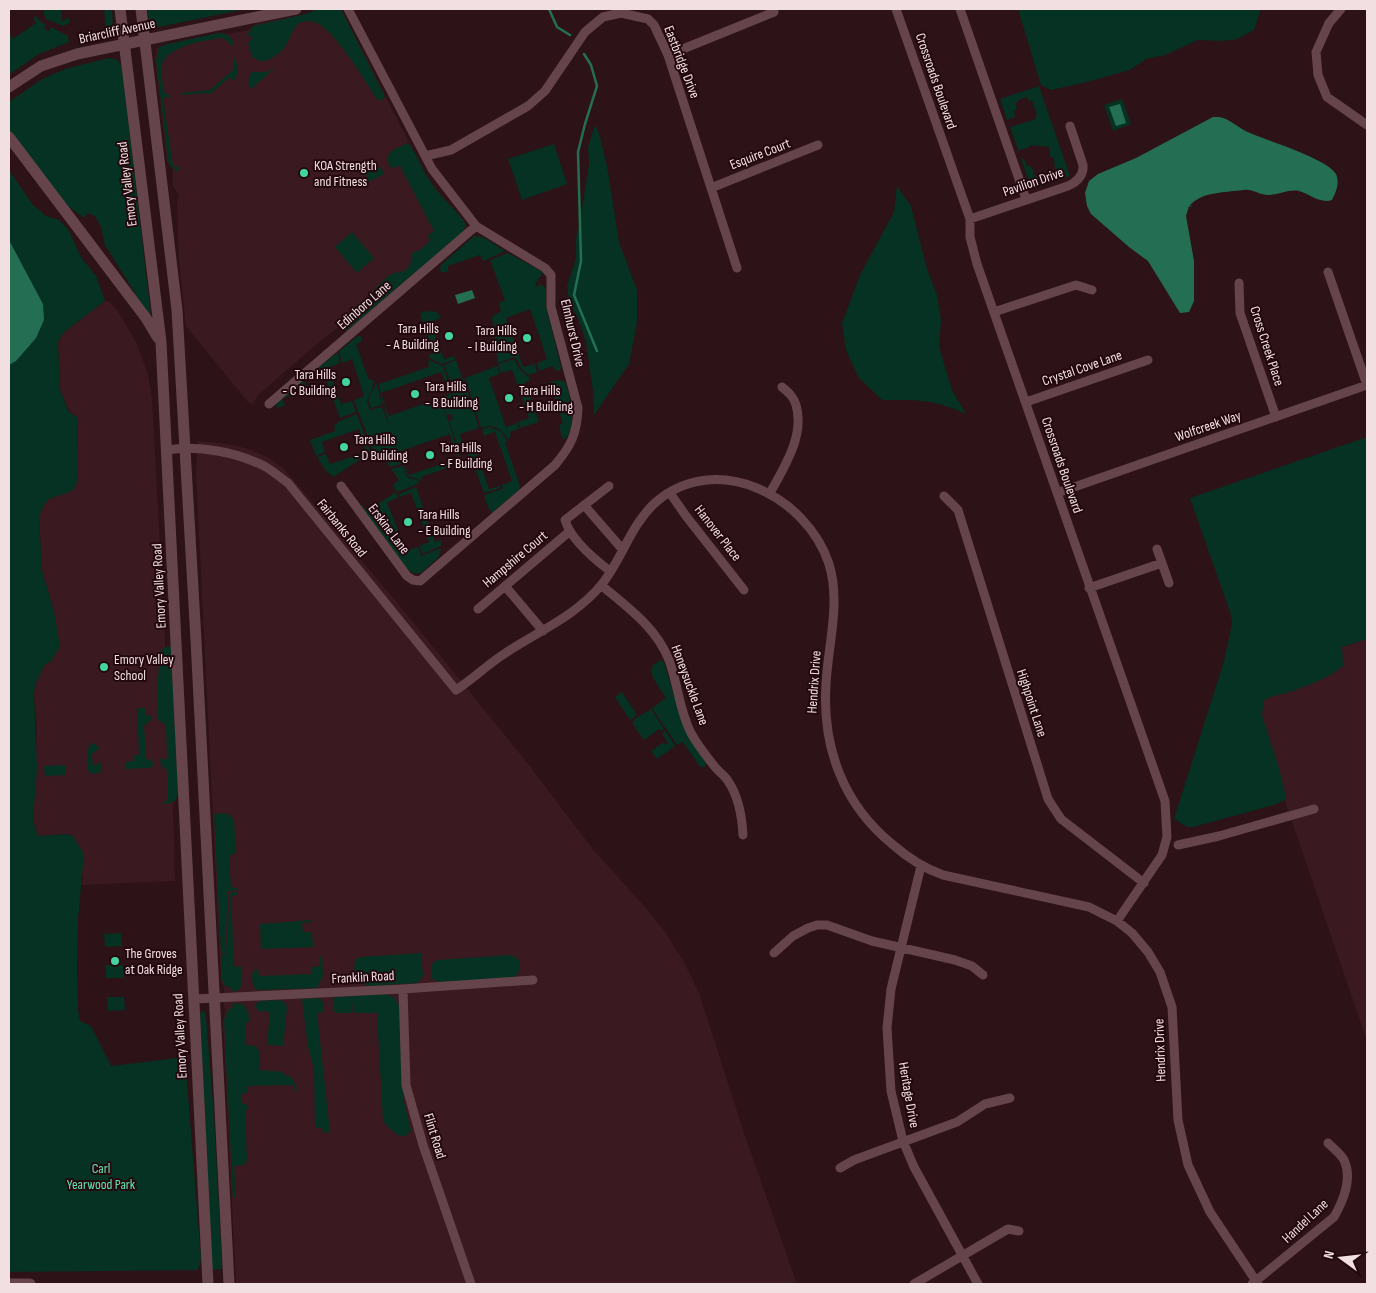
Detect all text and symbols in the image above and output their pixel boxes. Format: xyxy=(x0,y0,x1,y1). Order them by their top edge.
street label: Briarcliff Avenue xyxy=(77,15,157,47)
street label: Eastbridge Drive xyxy=(660,23,704,101)
street label: Crossroads Boulevard xyxy=(912,31,960,131)
street label: Esquire Court xyxy=(727,135,793,173)
street label: Emory Valley Road xyxy=(113,140,141,227)
place label: KOA Strength and Fitness xyxy=(314,157,377,190)
street label: Pavilion Drive xyxy=(1000,164,1066,200)
marker: KOA Strength and Fitness xyxy=(298,167,310,179)
street label: Edinboro Lane xyxy=(334,277,394,333)
street label: Elmhurst Drive xyxy=(557,297,589,369)
street label: Cross Creek Place xyxy=(1246,304,1288,388)
place label: Tara Hills - A Building xyxy=(386,320,439,353)
place label: Tara Hills - I Building xyxy=(467,322,517,355)
marker: Tara Hills - A Building xyxy=(443,330,455,342)
marker: Tara Hills - I Building xyxy=(521,332,533,344)
street label: Crystal Cove Lane xyxy=(1040,346,1124,390)
place label: Tara Hills - C Building xyxy=(282,366,336,399)
marker: Tara Hills - C Building xyxy=(340,376,352,388)
place label: Tara Hills - B Building xyxy=(425,378,479,411)
place label: Tara Hills - H Building xyxy=(519,382,573,415)
marker: Tara Hills - B Building xyxy=(409,388,421,400)
marker: Tara Hills - H Building xyxy=(503,392,515,404)
street label: Wolfcreek Way xyxy=(1173,407,1244,445)
street label: Crossroads Boulevard xyxy=(1038,415,1086,515)
place label: Tara Hills - D Building xyxy=(354,431,408,464)
place label: Tara Hills - F Building xyxy=(440,439,493,472)
marker: Tara Hills - D Building xyxy=(338,441,350,453)
marker: Tara Hills - F Building xyxy=(424,449,436,461)
street label: Fairbanks Road xyxy=(313,495,371,561)
street label: Erskine Lane xyxy=(365,500,413,558)
street label: Hanover Place xyxy=(691,502,745,564)
place label: Tara Hills - E Building xyxy=(418,506,471,539)
marker: Tara Hills - E Building xyxy=(402,516,414,528)
street label: Hampshire Court xyxy=(479,527,551,591)
street label: Emory Valley Road xyxy=(148,543,170,629)
street label: Honeysuckle Lane xyxy=(668,642,712,728)
street label: Hendrix Drive xyxy=(803,650,825,714)
place label: Emory Valley School xyxy=(114,651,174,684)
marker: Emory Valley School xyxy=(98,661,110,673)
street label: Highpoint Lane xyxy=(1013,667,1051,739)
place label: The Groves at Oak Ridge xyxy=(125,945,183,978)
marker: The Groves at Oak Ridge xyxy=(109,955,121,967)
street label: Franklin Road xyxy=(331,967,395,987)
street label: Emory Valley Road xyxy=(169,993,191,1079)
street label: Hendrix Drive xyxy=(1150,1018,1170,1082)
street label: Heritage Drive xyxy=(895,1061,923,1129)
street label: Flint Road xyxy=(420,1111,450,1161)
park label: Carl Yearwood Park xyxy=(67,1160,136,1193)
street label: Handel Lane xyxy=(1278,1195,1332,1247)
north arrow xyxy=(1316,1233,1366,1283)
text: N xyxy=(1320,1249,1338,1261)

